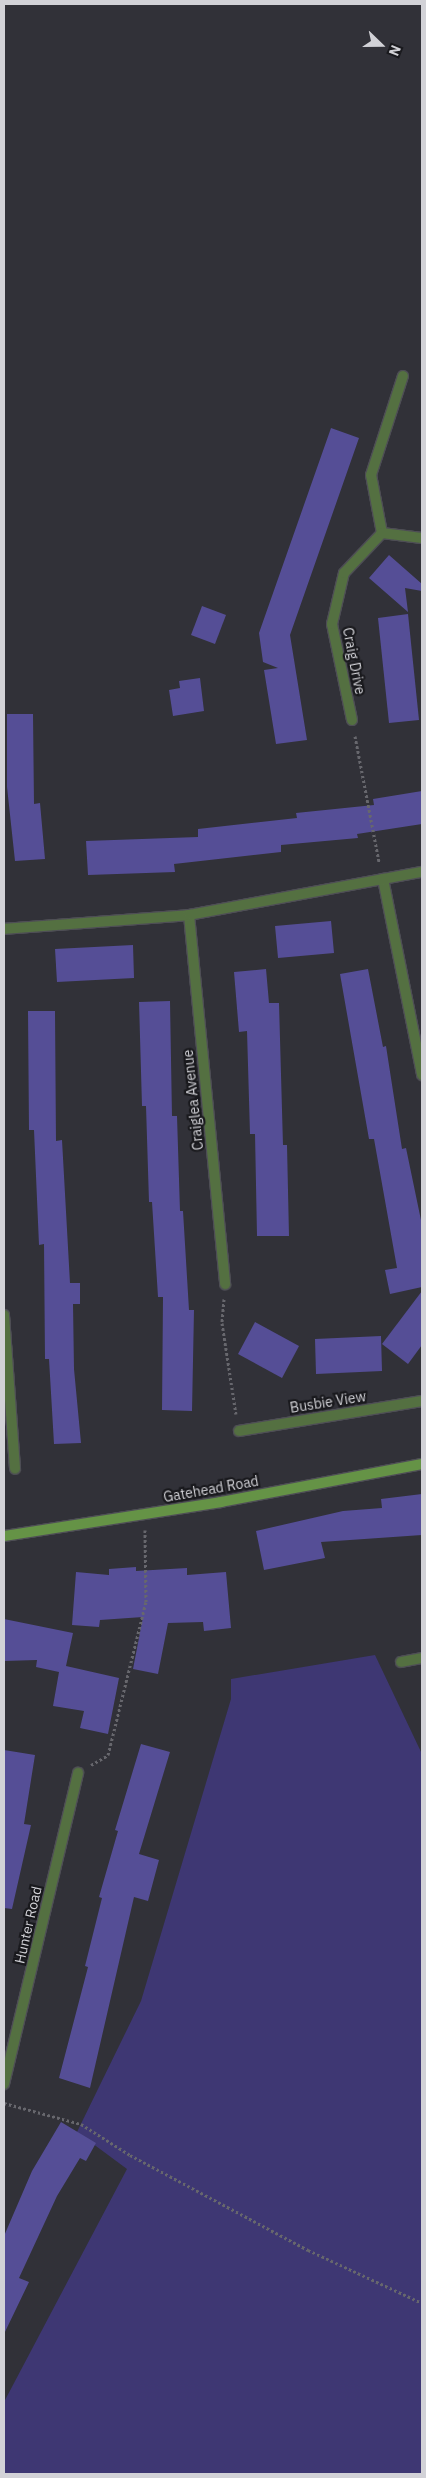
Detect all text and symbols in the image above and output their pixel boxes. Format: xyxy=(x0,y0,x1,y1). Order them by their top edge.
north arrow xyxy=(356,20,406,70)
text: N xyxy=(385,43,405,59)
street label: Craig Drive xyxy=(339,626,369,696)
street label: Craiglea Avenue xyxy=(179,1049,207,1151)
street label: Busbie View xyxy=(289,1388,367,1416)
street label: Gatehead Road xyxy=(162,1472,260,1506)
street label: Hunter Road xyxy=(11,1885,45,1965)

